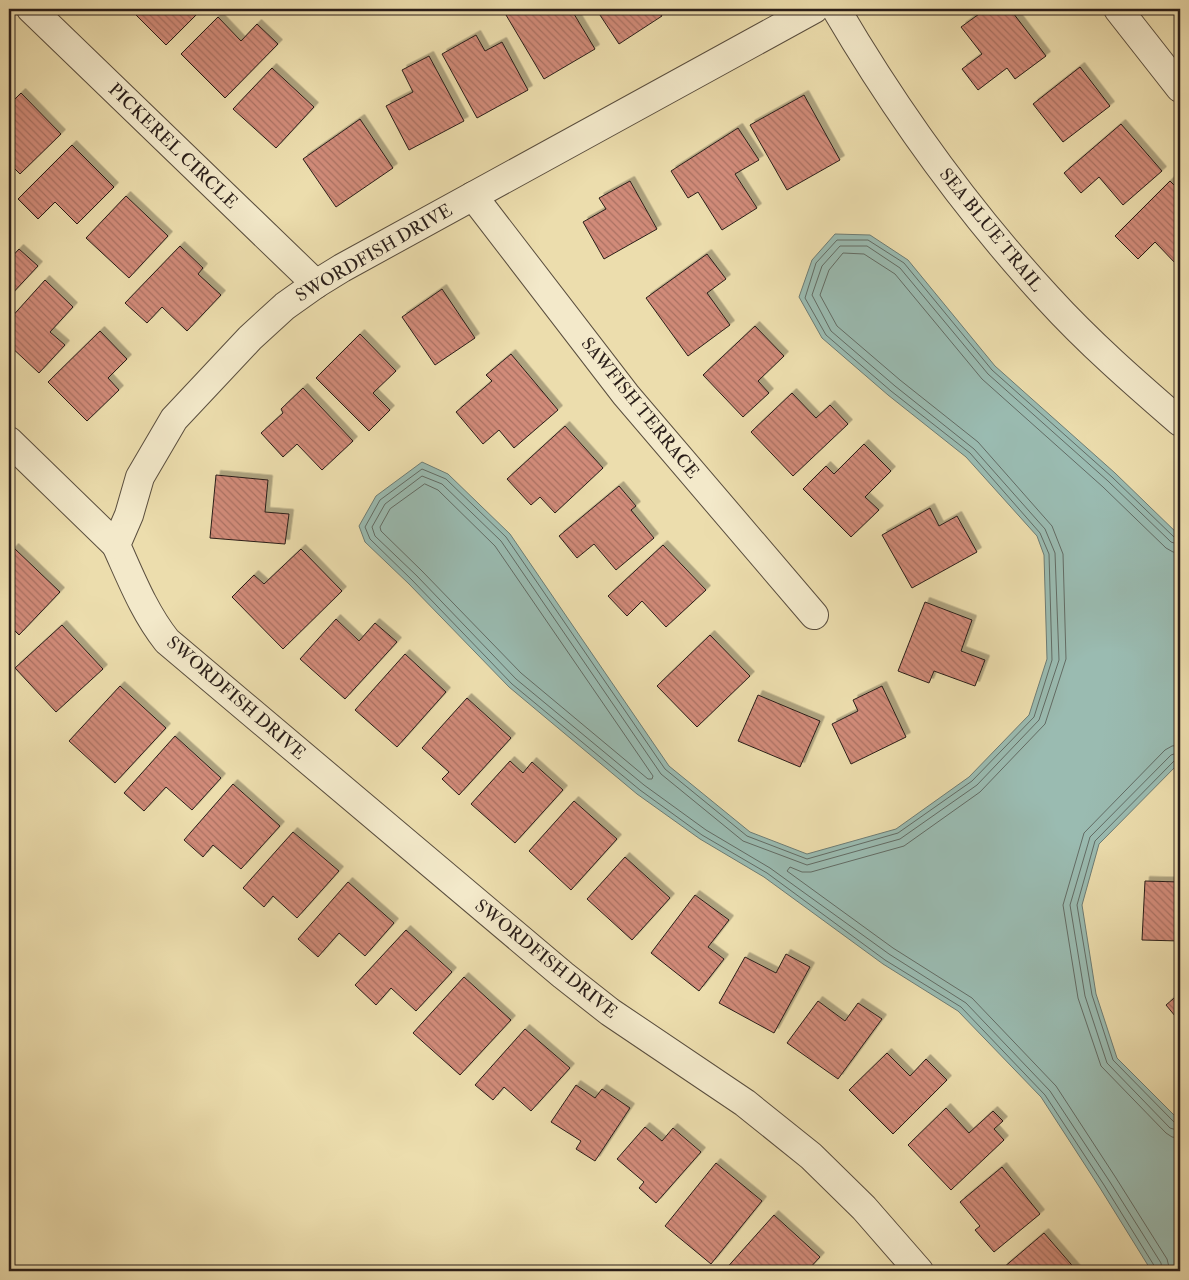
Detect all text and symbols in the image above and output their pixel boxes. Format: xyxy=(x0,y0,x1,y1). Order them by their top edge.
street label: PICKEREL CIRCLE xyxy=(103,78,243,214)
street label: SEA BLUE TRAIL xyxy=(934,163,1048,297)
street label: SWORDFISH DRIVE xyxy=(292,199,456,307)
street label: SAWFISH TERRACE xyxy=(576,333,704,483)
street label: SWORDFISH DRIVE xyxy=(162,631,310,765)
street label: SWORDFISH DRIVE xyxy=(470,894,622,1024)

